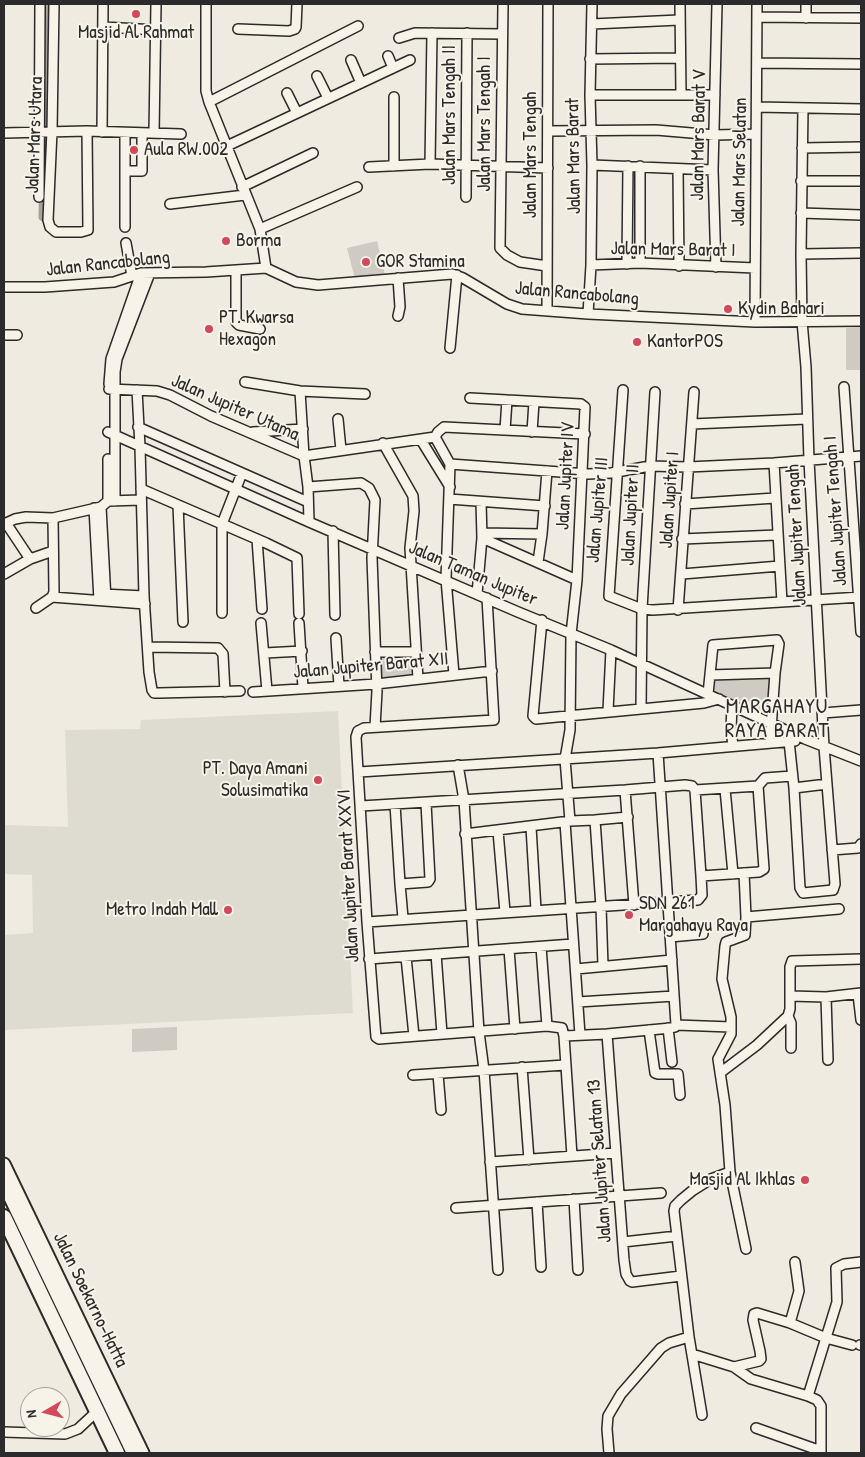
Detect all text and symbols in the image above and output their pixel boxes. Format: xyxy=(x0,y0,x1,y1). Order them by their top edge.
marker: Masjid Al Rahmat xyxy=(130,8,142,20)
place label: Masjid Al Rahmat xyxy=(78,22,194,44)
street label: Jalan Mars Tengah II xyxy=(439,45,461,185)
street label: Jalan Mars Tengah I xyxy=(474,56,496,192)
street label: Jalan Mars Barat V xyxy=(686,69,712,201)
street label: Jalan Mars Utara xyxy=(22,76,48,194)
street label: Jalan Mars Tengah xyxy=(520,92,542,218)
street label: Jalan Mars Selatan xyxy=(727,97,753,227)
street label: Jalan Mars Barat xyxy=(562,98,586,214)
place label: Aula RW.002 xyxy=(144,139,228,161)
marker: Aula RW.002 xyxy=(128,144,140,156)
place label: Borma xyxy=(236,230,281,252)
marker: Borma xyxy=(220,235,232,247)
street label: Jalan Mars Barat I xyxy=(610,238,736,262)
street label: Jalan Rancabolang xyxy=(45,246,171,282)
place label: GOR Stamina xyxy=(376,251,465,273)
marker: GOR Stamina xyxy=(360,256,372,268)
street label: Jalan Rancabolang xyxy=(514,277,640,311)
place label: Kydin Bahari xyxy=(738,298,825,320)
marker: Kydin Bahari xyxy=(722,303,734,315)
place label: PT. Kwarsa Hexagon xyxy=(219,307,294,351)
marker: PT. Kwarsa Hexagon xyxy=(203,323,215,335)
place label: KantorPOS xyxy=(647,331,723,353)
marker: KantorPOS xyxy=(631,336,643,348)
street label: Jalan Jupiter Utama xyxy=(168,370,302,446)
street label: Jalan Jupiter IV xyxy=(552,422,580,530)
street label: Jalan Jupiter Tengah I xyxy=(819,435,853,587)
street label: Jalan Jupiter I xyxy=(655,451,685,549)
street label: Jalan Jupiter III xyxy=(582,456,614,564)
street label: Jalan Jupiter II xyxy=(617,464,645,566)
street label: Jalan Jupiter Tengah xyxy=(782,464,812,606)
street label: Jalan Taman Jupiter xyxy=(405,537,541,611)
street label: Jalan Jupiter Barat XII xyxy=(292,648,450,684)
district label: MARGAHAYU RAYA BARAT xyxy=(723,694,831,744)
place label: PT. Daya Amani Solusimatika xyxy=(203,758,308,802)
marker: PT. Daya Amani Solusimatika xyxy=(312,774,324,786)
street label: Jalan Jupiter Barat XXVI xyxy=(333,789,365,963)
place label: SDN 261 Margahayu Raya xyxy=(639,893,748,937)
place label: Metro Indah Mall xyxy=(106,899,218,921)
marker: Metro Indah Mall xyxy=(222,904,234,916)
marker: SDN 261 Margahayu Raya xyxy=(623,909,635,921)
street label: Jalan Jupiter Selatan 13 xyxy=(583,1078,617,1244)
place label: Masjid Al Ikhlas xyxy=(690,1169,795,1191)
marker: Masjid Al Ikhlas xyxy=(799,1174,811,1186)
street label: Jalan Soekarno-Hatta xyxy=(47,1229,133,1371)
north arrow xyxy=(20,1387,70,1437)
text: N xyxy=(21,1409,41,1419)

